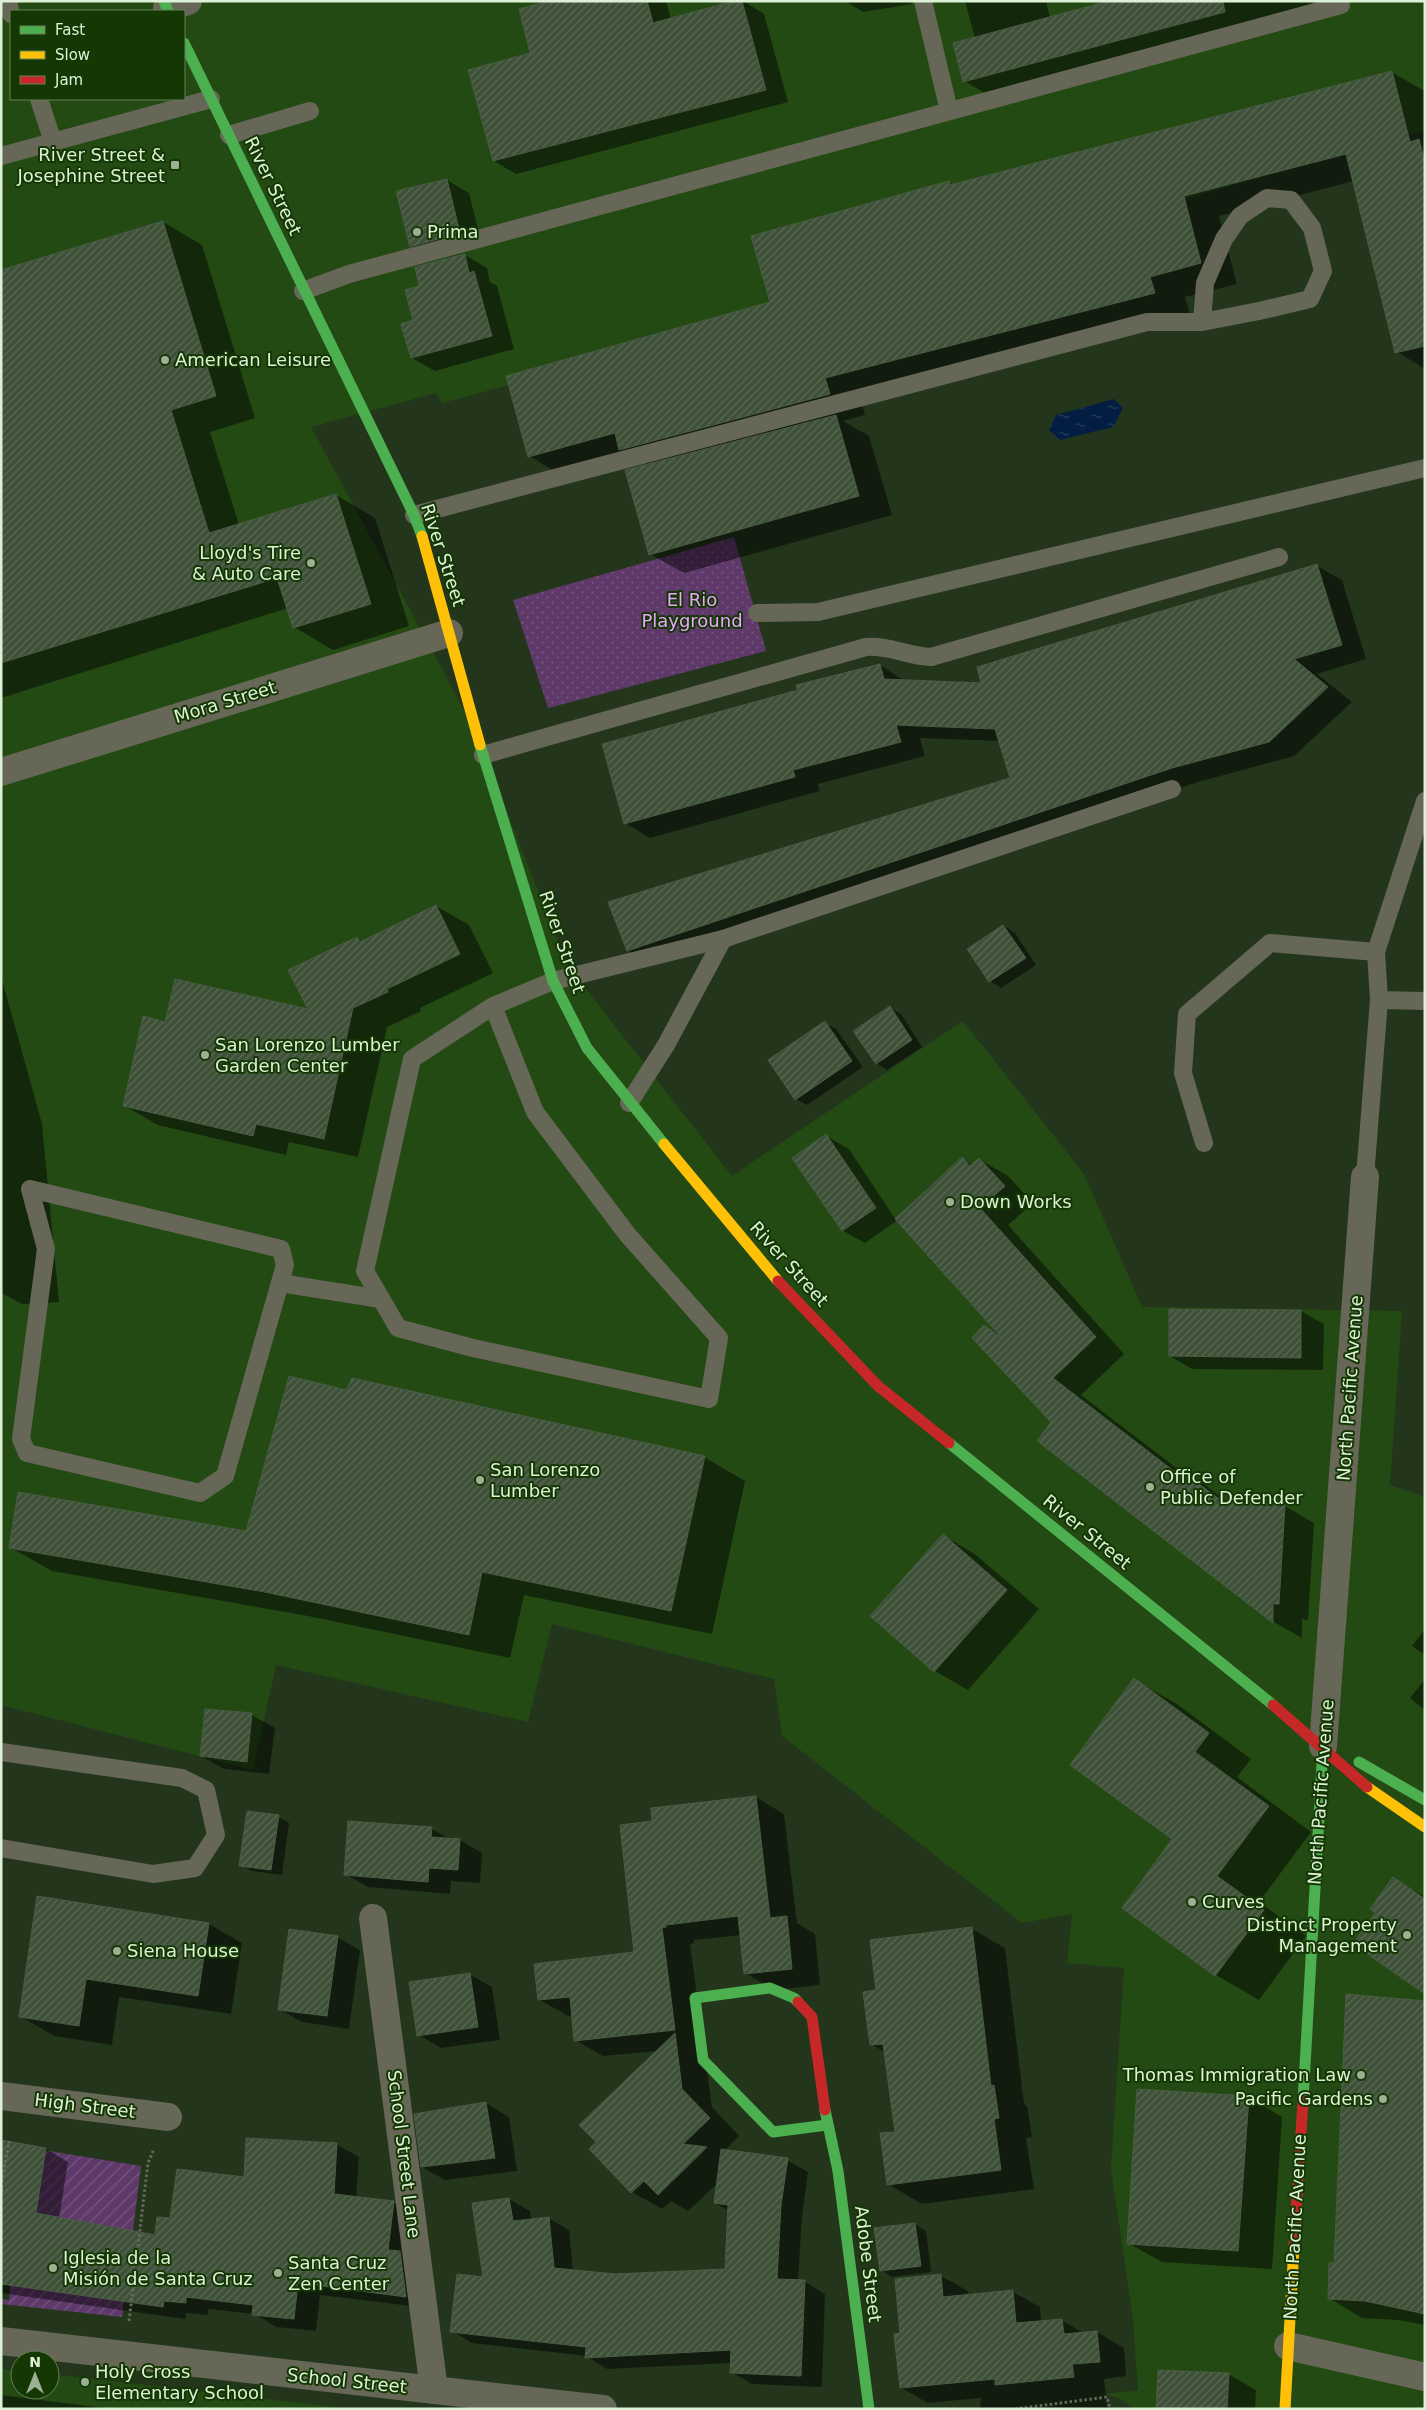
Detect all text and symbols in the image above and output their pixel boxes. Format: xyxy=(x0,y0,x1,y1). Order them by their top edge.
legend xyxy=(10,10,185,100)
text: Fast xyxy=(55,21,85,39)
text: Slow xyxy=(55,46,90,64)
text: Jam xyxy=(54,71,83,89)
street label: River Street xyxy=(241,133,306,238)
place label: River Street & Josephine Street xyxy=(16,144,165,186)
marker: River Street & Josephine Street xyxy=(169,159,181,171)
place label: Prima xyxy=(427,221,479,242)
marker: Prima xyxy=(411,226,423,238)
place label: American Leisure xyxy=(175,349,331,370)
marker: American Leisure xyxy=(159,354,171,366)
street label: River Street xyxy=(417,501,470,609)
place label: Lloyd's Tire & Auto Care xyxy=(192,542,301,584)
marker: Lloyd's Tire & Auto Care xyxy=(305,557,317,569)
park label: El Rio Playground xyxy=(641,589,743,631)
street label: Mora Street xyxy=(171,676,278,727)
street label: River Street xyxy=(535,888,590,996)
place label: San Lorenzo Lumber Garden Center xyxy=(215,1034,400,1076)
marker: San Lorenzo Lumber Garden Center xyxy=(199,1049,211,1061)
place label: Down Works xyxy=(960,1191,1072,1212)
marker: Down Works xyxy=(944,1196,956,1208)
street label: River Street xyxy=(746,1217,833,1310)
street label: North Pacific Avenue xyxy=(1333,1295,1366,1481)
place label: San Lorenzo Lumber xyxy=(490,1459,600,1501)
place label: Office of Public Defender xyxy=(1160,1466,1303,1508)
marker: San Lorenzo Lumber xyxy=(474,1474,486,1486)
marker: Office of Public Defender xyxy=(1144,1481,1156,1493)
street label: River Street xyxy=(1039,1490,1136,1573)
street label: North Pacific Avenue xyxy=(1304,1699,1337,1885)
place label: Curves xyxy=(1202,1891,1264,1912)
marker: Curves xyxy=(1186,1896,1198,1908)
place label: Distinct Property Management xyxy=(1246,1914,1397,1956)
marker: Distinct Property Management xyxy=(1401,1929,1413,1941)
place label: Siena House xyxy=(127,1940,239,1961)
marker: Siena House xyxy=(111,1945,123,1957)
place label: Thomas Immigration Law xyxy=(1122,2064,1351,2085)
street label: School Street Lane xyxy=(384,2069,425,2239)
marker: Thomas Immigration Law xyxy=(1355,2069,1367,2081)
place label: Pacific Gardens xyxy=(1235,2088,1373,2109)
street label: High Street xyxy=(33,2089,137,2122)
marker: Pacific Gardens xyxy=(1377,2093,1389,2105)
street label: North Pacific Avenue xyxy=(1279,2134,1310,2320)
street label: Adobe Street xyxy=(851,2204,886,2323)
place label: Iglesia de la Misión de Santa Cruz xyxy=(63,2247,253,2289)
place label: Santa Cruz Zen Center xyxy=(288,2252,390,2294)
marker: Iglesia de la Misión de Santa Cruz xyxy=(47,2262,59,2274)
marker: Santa Cruz Zen Center xyxy=(272,2267,284,2279)
north arrow xyxy=(10,2350,60,2400)
text: N xyxy=(29,2354,41,2370)
place label: Holy Cross Elementary School xyxy=(95,2361,264,2403)
street label: School Street xyxy=(286,2364,408,2397)
marker: Holy Cross Elementary School xyxy=(79,2376,91,2388)

